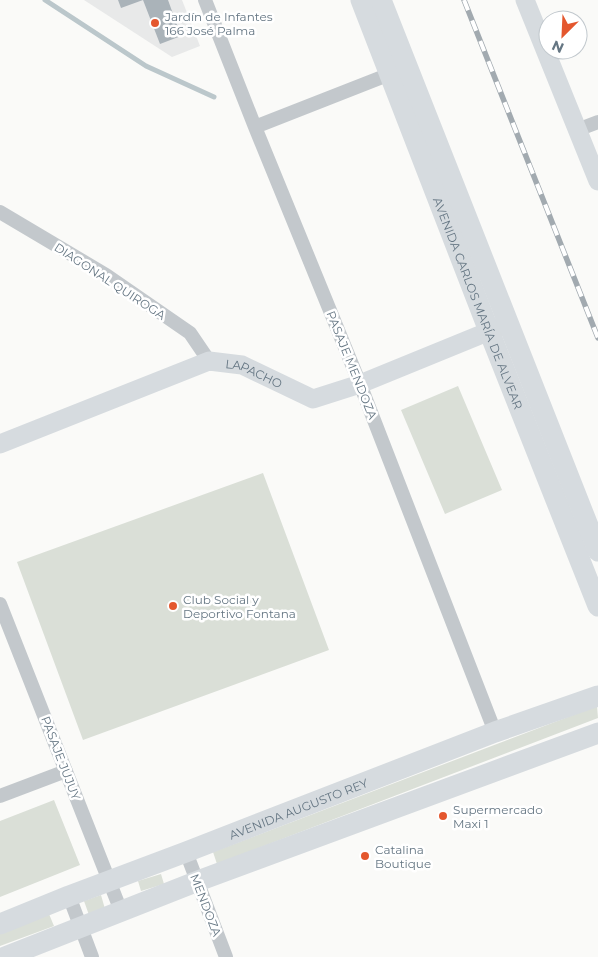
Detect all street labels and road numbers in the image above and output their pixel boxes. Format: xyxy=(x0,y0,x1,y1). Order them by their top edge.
street label: AVENIDA CARLOS MARÍA DE ALVEAR xyxy=(430,195,527,411)
street label: DIAGONAL QUIROGA xyxy=(51,239,169,323)
street label: PASAJE MENDOZA xyxy=(323,309,381,422)
street label: LAPACHO xyxy=(225,356,285,391)
street label: PASAJE JUJUY xyxy=(38,714,84,802)
street label: AVENIDA AUGUSTO REY xyxy=(227,775,370,842)
street label: MENDOZA xyxy=(187,872,225,939)

